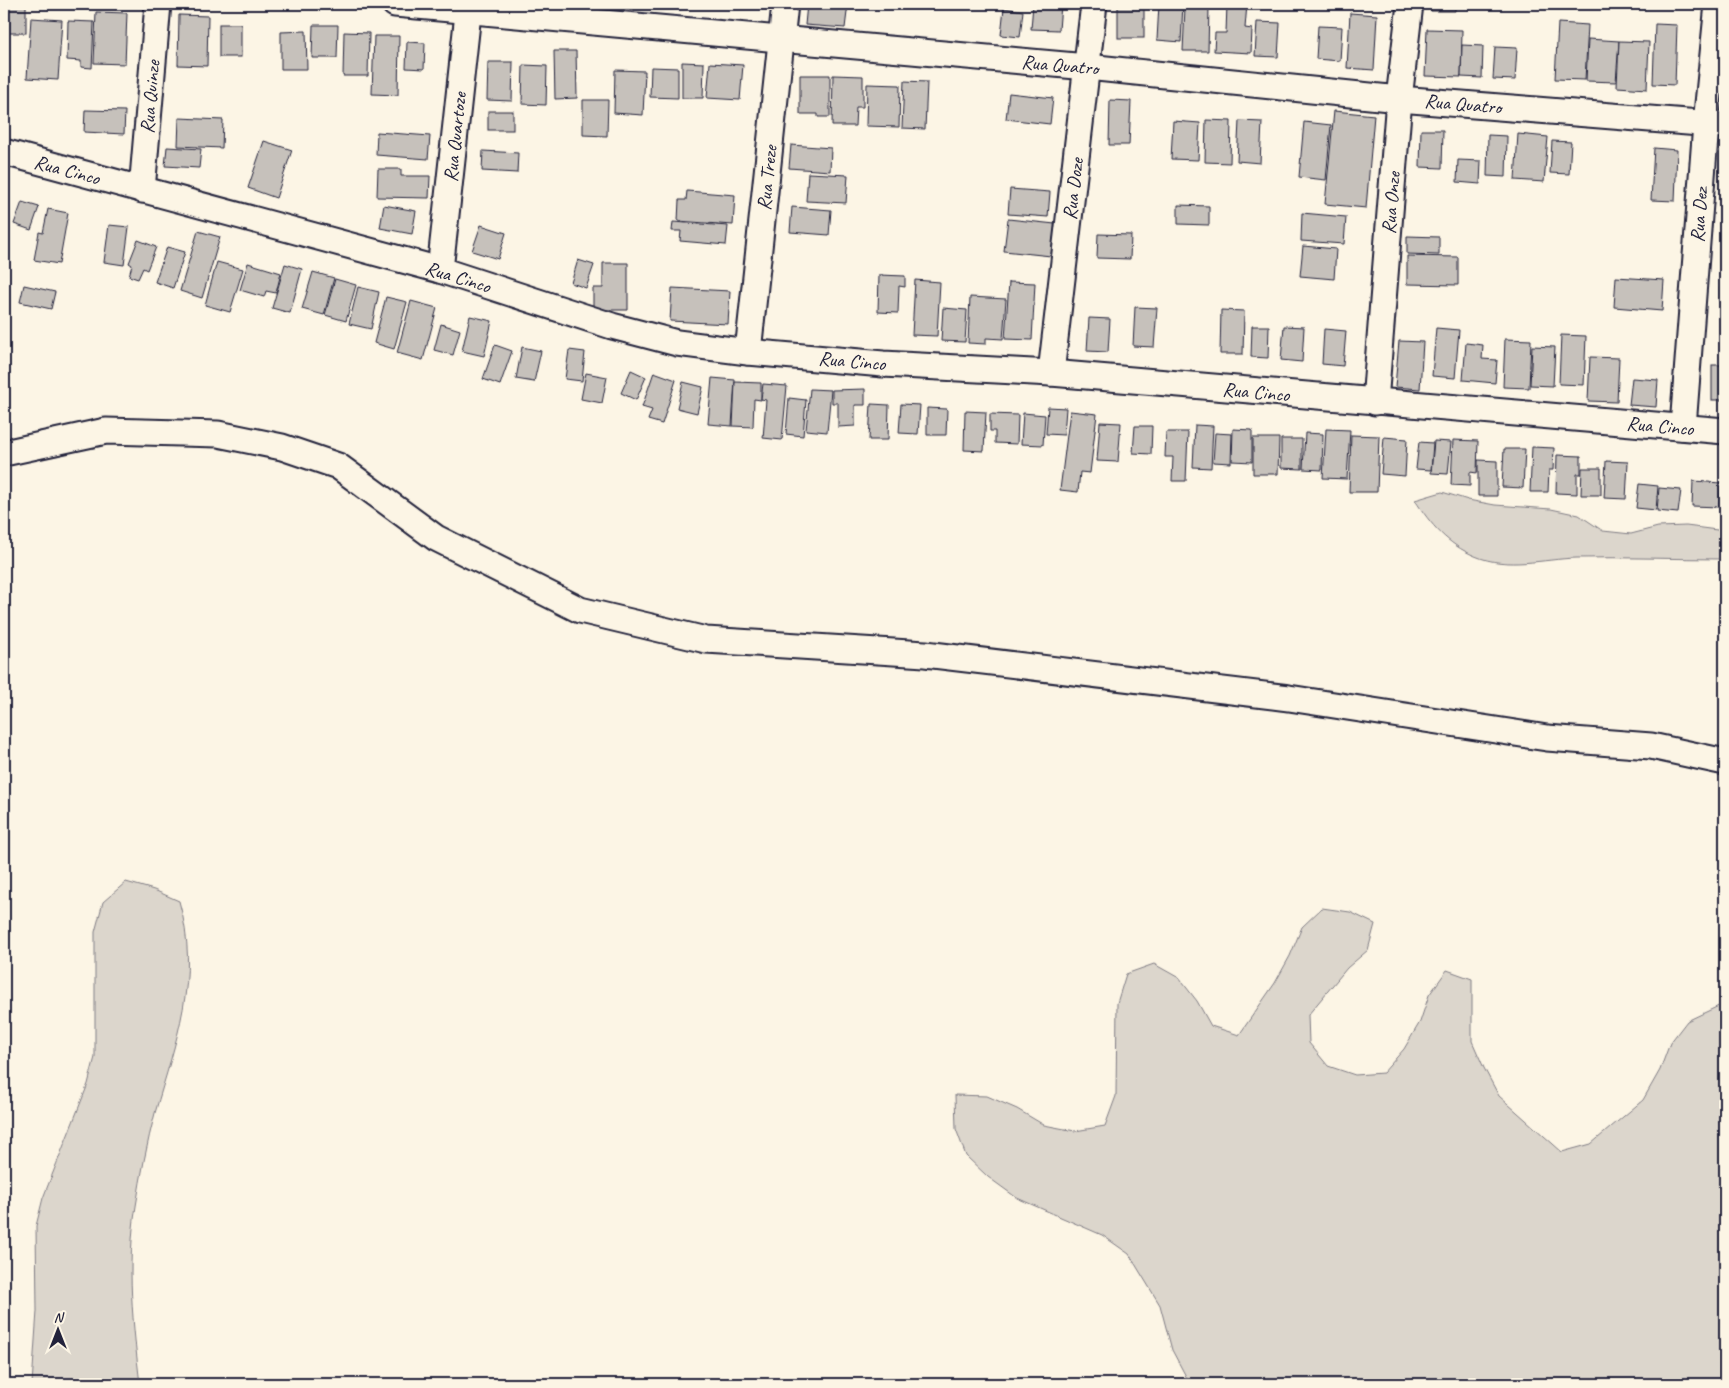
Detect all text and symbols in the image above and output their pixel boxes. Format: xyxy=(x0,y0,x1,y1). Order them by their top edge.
street label: Rua Quatro xyxy=(1020,49,1101,81)
street label: Rua Quinze xyxy=(134,58,166,135)
street label: Rua Quatro xyxy=(1423,88,1504,120)
street label: Rua Quartoze xyxy=(438,89,472,183)
street label: Rua Treze xyxy=(751,143,783,212)
street label: Rua Cinco xyxy=(31,149,103,191)
street label: Rua Doze xyxy=(1057,155,1089,221)
street label: Rua Onze xyxy=(1376,169,1406,235)
street label: Rua Dez xyxy=(1685,184,1714,243)
street label: Rua Cinco xyxy=(422,255,495,299)
street label: Rua Cinco xyxy=(818,346,887,376)
street label: Rua Cinco xyxy=(1222,377,1291,407)
street label: Rua Cinco xyxy=(1626,411,1695,441)
north arrow xyxy=(32,1306,82,1356)
text: N xyxy=(54,1309,65,1326)

